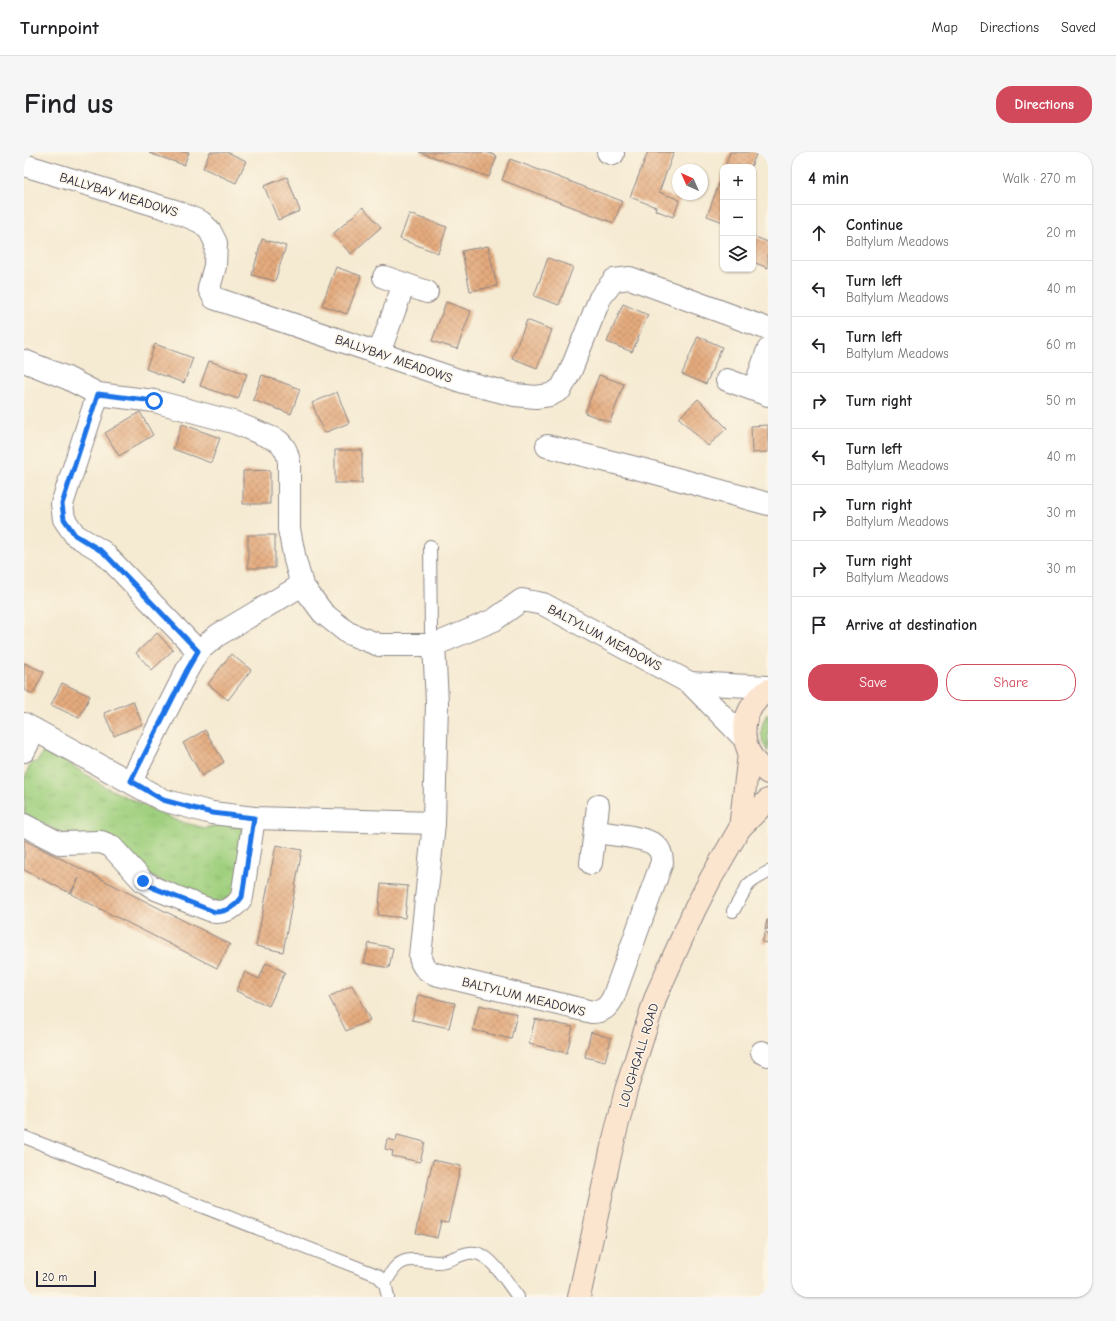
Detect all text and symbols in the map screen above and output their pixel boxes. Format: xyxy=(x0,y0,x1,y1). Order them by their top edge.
text: Turnpoint xyxy=(20,17,99,39)
text: Map xyxy=(931,19,958,36)
text: Directions xyxy=(980,19,1039,36)
text: Saved xyxy=(1061,19,1096,36)
button: Directions xyxy=(996,86,1092,123)
text: Find us xyxy=(24,88,113,120)
north arrow xyxy=(672,164,708,200)
map controls xyxy=(720,164,756,272)
button: + xyxy=(720,164,756,200)
street label: BALLYBAY MEADOWS xyxy=(58,169,180,220)
text: 4 min xyxy=(808,169,849,188)
text: Walk · 270 m xyxy=(1003,171,1076,186)
button: − xyxy=(720,200,756,236)
text: Continue xyxy=(846,216,903,234)
icon: ahead xyxy=(808,222,830,244)
text: 20 m xyxy=(1046,225,1076,240)
text: Baltylum Meadows xyxy=(846,234,949,249)
button: layers xyxy=(720,236,756,272)
text: Turn left xyxy=(846,272,902,290)
icon: left xyxy=(808,278,830,300)
text: 40 m xyxy=(1047,281,1076,296)
text: Baltylum Meadows xyxy=(846,290,949,305)
text: Turn left xyxy=(846,328,902,346)
street label: BALLYBAY MEADOWS xyxy=(333,331,455,386)
icon: left xyxy=(808,334,830,356)
text: 60 m xyxy=(1046,337,1076,352)
text: Baltylum Meadows xyxy=(846,346,949,361)
icon: right xyxy=(808,390,830,412)
route start xyxy=(145,392,163,410)
text: Turn right xyxy=(846,392,912,410)
text: 50 m xyxy=(1046,393,1076,408)
text: Turn left xyxy=(846,440,902,458)
icon: left xyxy=(808,446,830,468)
text: 40 m xyxy=(1047,449,1076,464)
text: Baltylum Meadows xyxy=(846,458,949,473)
text: Turn right xyxy=(846,496,912,514)
icon: right xyxy=(808,502,830,524)
text: 30 m xyxy=(1046,505,1076,520)
text: Baltylum Meadows xyxy=(846,514,949,529)
text: Turn right xyxy=(846,552,912,570)
icon: right xyxy=(808,558,830,580)
text: 30 m xyxy=(1046,561,1076,576)
text: Baltylum Meadows xyxy=(846,570,949,585)
street label: BALTYLUM MEADOWS xyxy=(545,601,664,674)
icon: arrive xyxy=(808,614,830,636)
text: Arrive at destination xyxy=(846,616,977,634)
button: Save xyxy=(808,664,938,701)
button: Share xyxy=(946,664,1076,701)
route end xyxy=(134,872,152,890)
street label: BALTYLUM MEADOWS xyxy=(461,974,587,1019)
street label: LOUGHGALL ROAD xyxy=(615,1001,661,1109)
scale bar xyxy=(36,1269,96,1288)
text: 20 m xyxy=(42,1271,67,1284)

